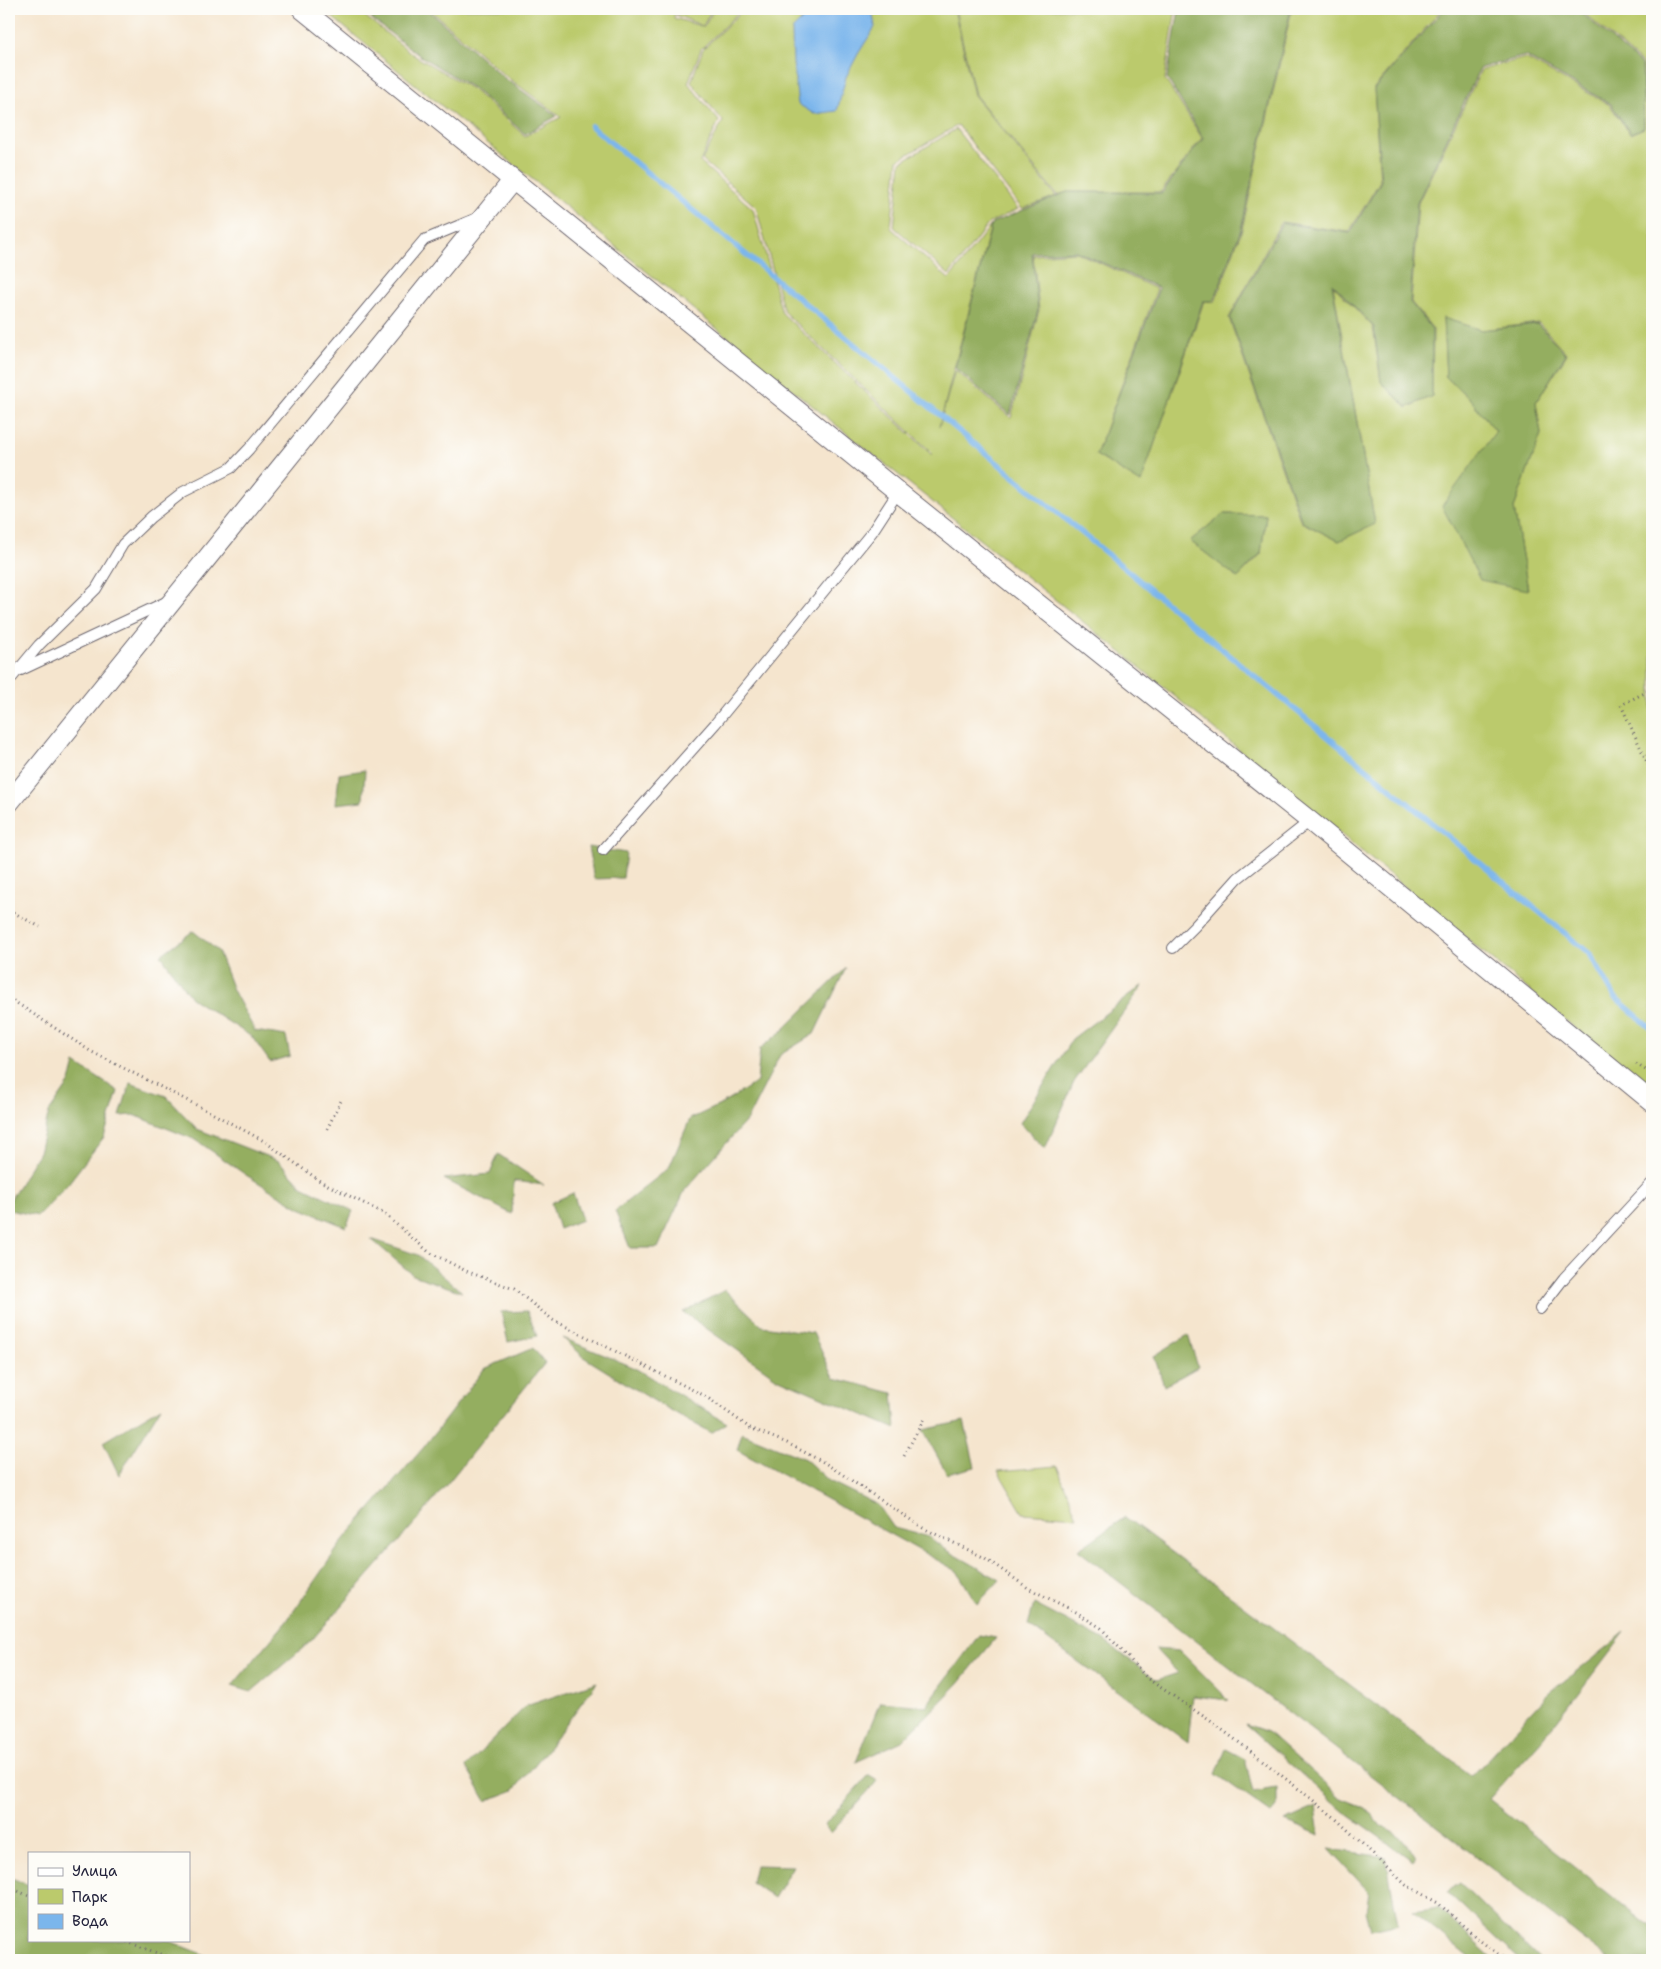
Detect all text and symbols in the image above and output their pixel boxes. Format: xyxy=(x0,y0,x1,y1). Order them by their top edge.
legend xyxy=(28,1852,190,1942)
text: Улица xyxy=(72,1861,118,1881)
text: Парк xyxy=(72,1887,108,1907)
text: Вода xyxy=(72,1911,109,1931)

